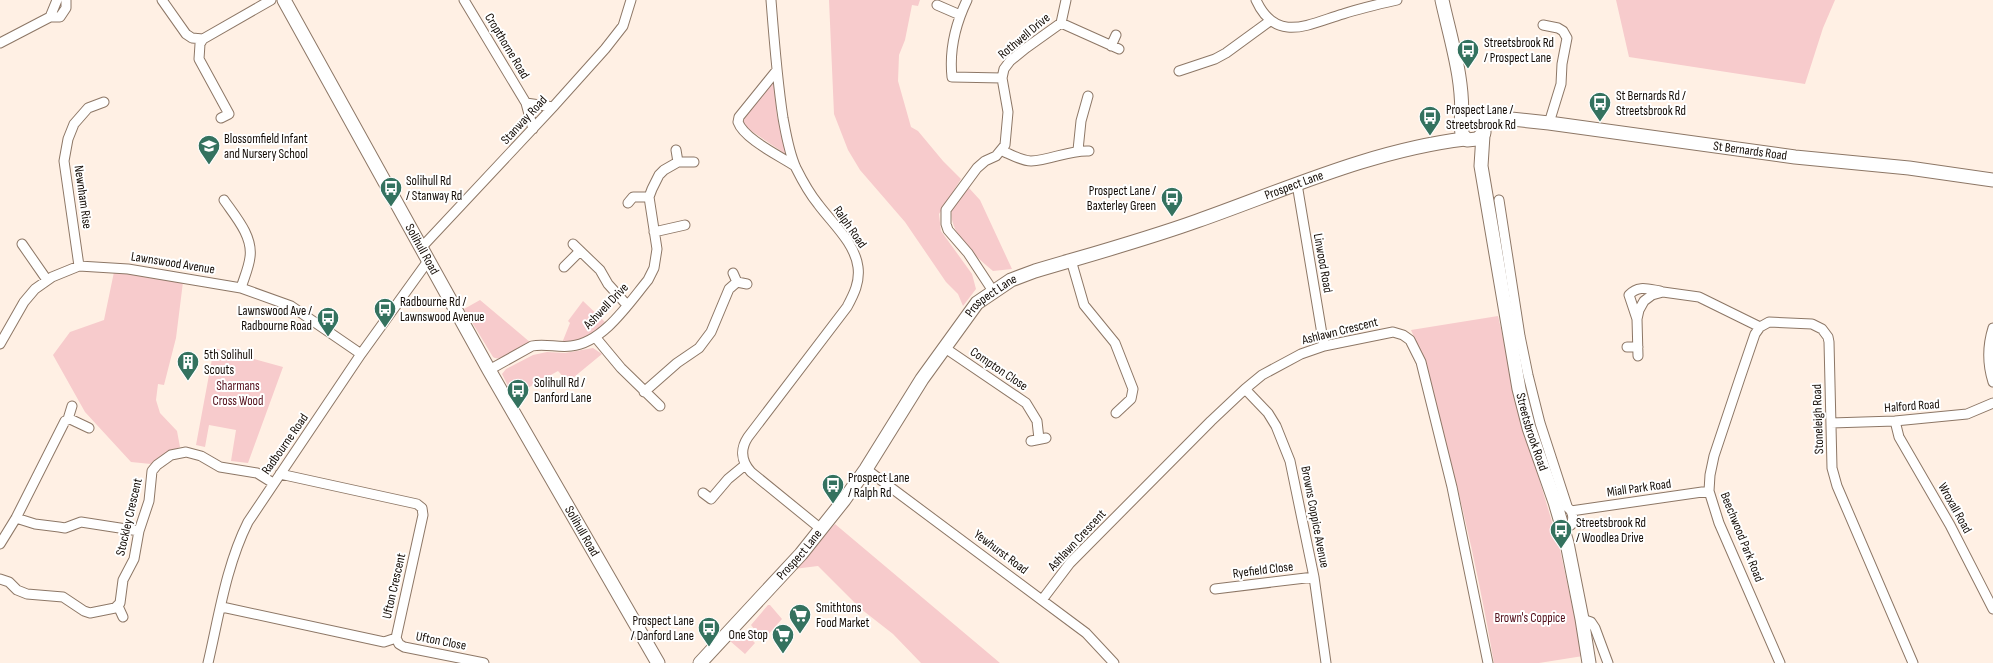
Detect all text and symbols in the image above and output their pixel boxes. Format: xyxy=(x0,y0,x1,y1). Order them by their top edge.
street label: Cropthorne Road xyxy=(481,10,533,82)
street label: Rothwell Drive xyxy=(995,10,1053,62)
place label: Streetsbrook Rd / Prospect Lane xyxy=(1484,35,1554,66)
bus stop icon: Streetsbrook Rd / Prospect Lane xyxy=(1455,37,1481,70)
place label: St Bernards Rd / Streetsbrook Rd xyxy=(1616,88,1686,119)
bus stop icon: St Bernards Rd / Streetsbrook Rd xyxy=(1587,90,1613,123)
street label: Stanway Road xyxy=(497,92,551,148)
place label: Prospect Lane / Streetsbrook Rd xyxy=(1446,102,1516,133)
bus stop icon: Prospect Lane / Streetsbrook Rd xyxy=(1417,104,1443,137)
place label: Blossomfield Infant and Nursery School xyxy=(224,131,308,162)
school or university icon: Blossomfield Infant and Nursery School xyxy=(196,133,222,166)
street label: St Bernards Road xyxy=(1712,138,1788,164)
street label: Newnham Rise xyxy=(71,164,95,230)
street label: Prospect Lane xyxy=(1262,167,1325,203)
place label: Solihull Rd / Stanway Rd xyxy=(406,173,462,204)
bus stop icon: Solihull Rd / Stanway Rd xyxy=(378,175,404,208)
place label: Prospect Lane / Baxterley Green xyxy=(1087,183,1156,214)
bus stop icon: Prospect Lane / Baxterley Green xyxy=(1159,185,1185,218)
street label: Ralph Road xyxy=(830,203,870,251)
street label: Solihull Road xyxy=(402,221,443,278)
street label: Linwood Road xyxy=(1310,232,1336,294)
street label: Lawnswood Avenue xyxy=(130,248,216,278)
street label: Prospect Lane xyxy=(962,271,1019,320)
street label: Ashwell Drive xyxy=(579,280,632,333)
place label: Radbourne Rd / Lawnswood Avenue xyxy=(400,294,485,325)
bus stop icon: Radbourne Rd / Lawnswood Avenue xyxy=(372,296,398,329)
place label: Lawnswood Ave / Radbourne Road xyxy=(238,303,312,334)
bus stop icon: Lawnswood Ave / Radbourne Road xyxy=(315,305,341,338)
street label: Ashlawn Crescent xyxy=(1299,314,1380,348)
street label: Compton Close xyxy=(967,344,1031,394)
place label: 5th Solihull Scouts xyxy=(204,347,253,378)
building icon: 5th Solihull Scouts xyxy=(175,349,201,382)
place label: Solihull Rd / Danford Lane xyxy=(534,375,591,406)
bus stop icon: Solihull Rd / Danford Lane xyxy=(505,377,531,410)
park label: Sharmans Cross Wood xyxy=(213,378,263,409)
street label: Stoneleigh Road xyxy=(1809,384,1827,454)
street label: Streetsbrook Road xyxy=(1512,391,1551,473)
street label: Halford Road xyxy=(1884,396,1940,416)
street label: Radbourne Road xyxy=(258,410,312,478)
street label: Browns Coppice Avenue xyxy=(1297,465,1333,569)
place label: Prospect Lane / Ralph Rd xyxy=(848,470,909,501)
bus stop icon: Prospect Lane / Ralph Rd xyxy=(820,472,846,505)
street label: Miall Park Road xyxy=(1606,476,1672,500)
street label: Stockley Crescent xyxy=(112,477,146,557)
street label: Wroxall Road xyxy=(1935,480,1975,536)
street label: Beechwood Park Road xyxy=(1717,490,1767,584)
street label: Solihull Road xyxy=(561,503,603,559)
street label: Ashlawn Crescent xyxy=(1044,506,1109,575)
place label: Streetsbrook Rd / Woodlea Drive xyxy=(1576,515,1646,546)
bus stop icon: Streetsbrook Rd / Woodlea Drive xyxy=(1548,517,1574,550)
street label: Prospect Lane xyxy=(773,526,825,583)
street label: Yewhurst Road xyxy=(971,526,1031,578)
street label: Ufton Crescent xyxy=(379,552,409,620)
street label: Ryefield Close xyxy=(1232,558,1294,582)
place label: Smithtons Food Market xyxy=(816,600,869,631)
supermarket icon: Smithtons Food Market xyxy=(787,602,813,635)
park label: Brown's Coppice xyxy=(1495,610,1565,626)
place label: Prospect Lane / Danford Lane xyxy=(631,613,694,644)
bus stop icon: Prospect Lane / Danford Lane xyxy=(696,615,722,648)
supermarket icon: One Stop xyxy=(770,622,796,655)
place label: One Stop xyxy=(729,627,768,643)
street label: Ufton Close xyxy=(414,628,468,654)

